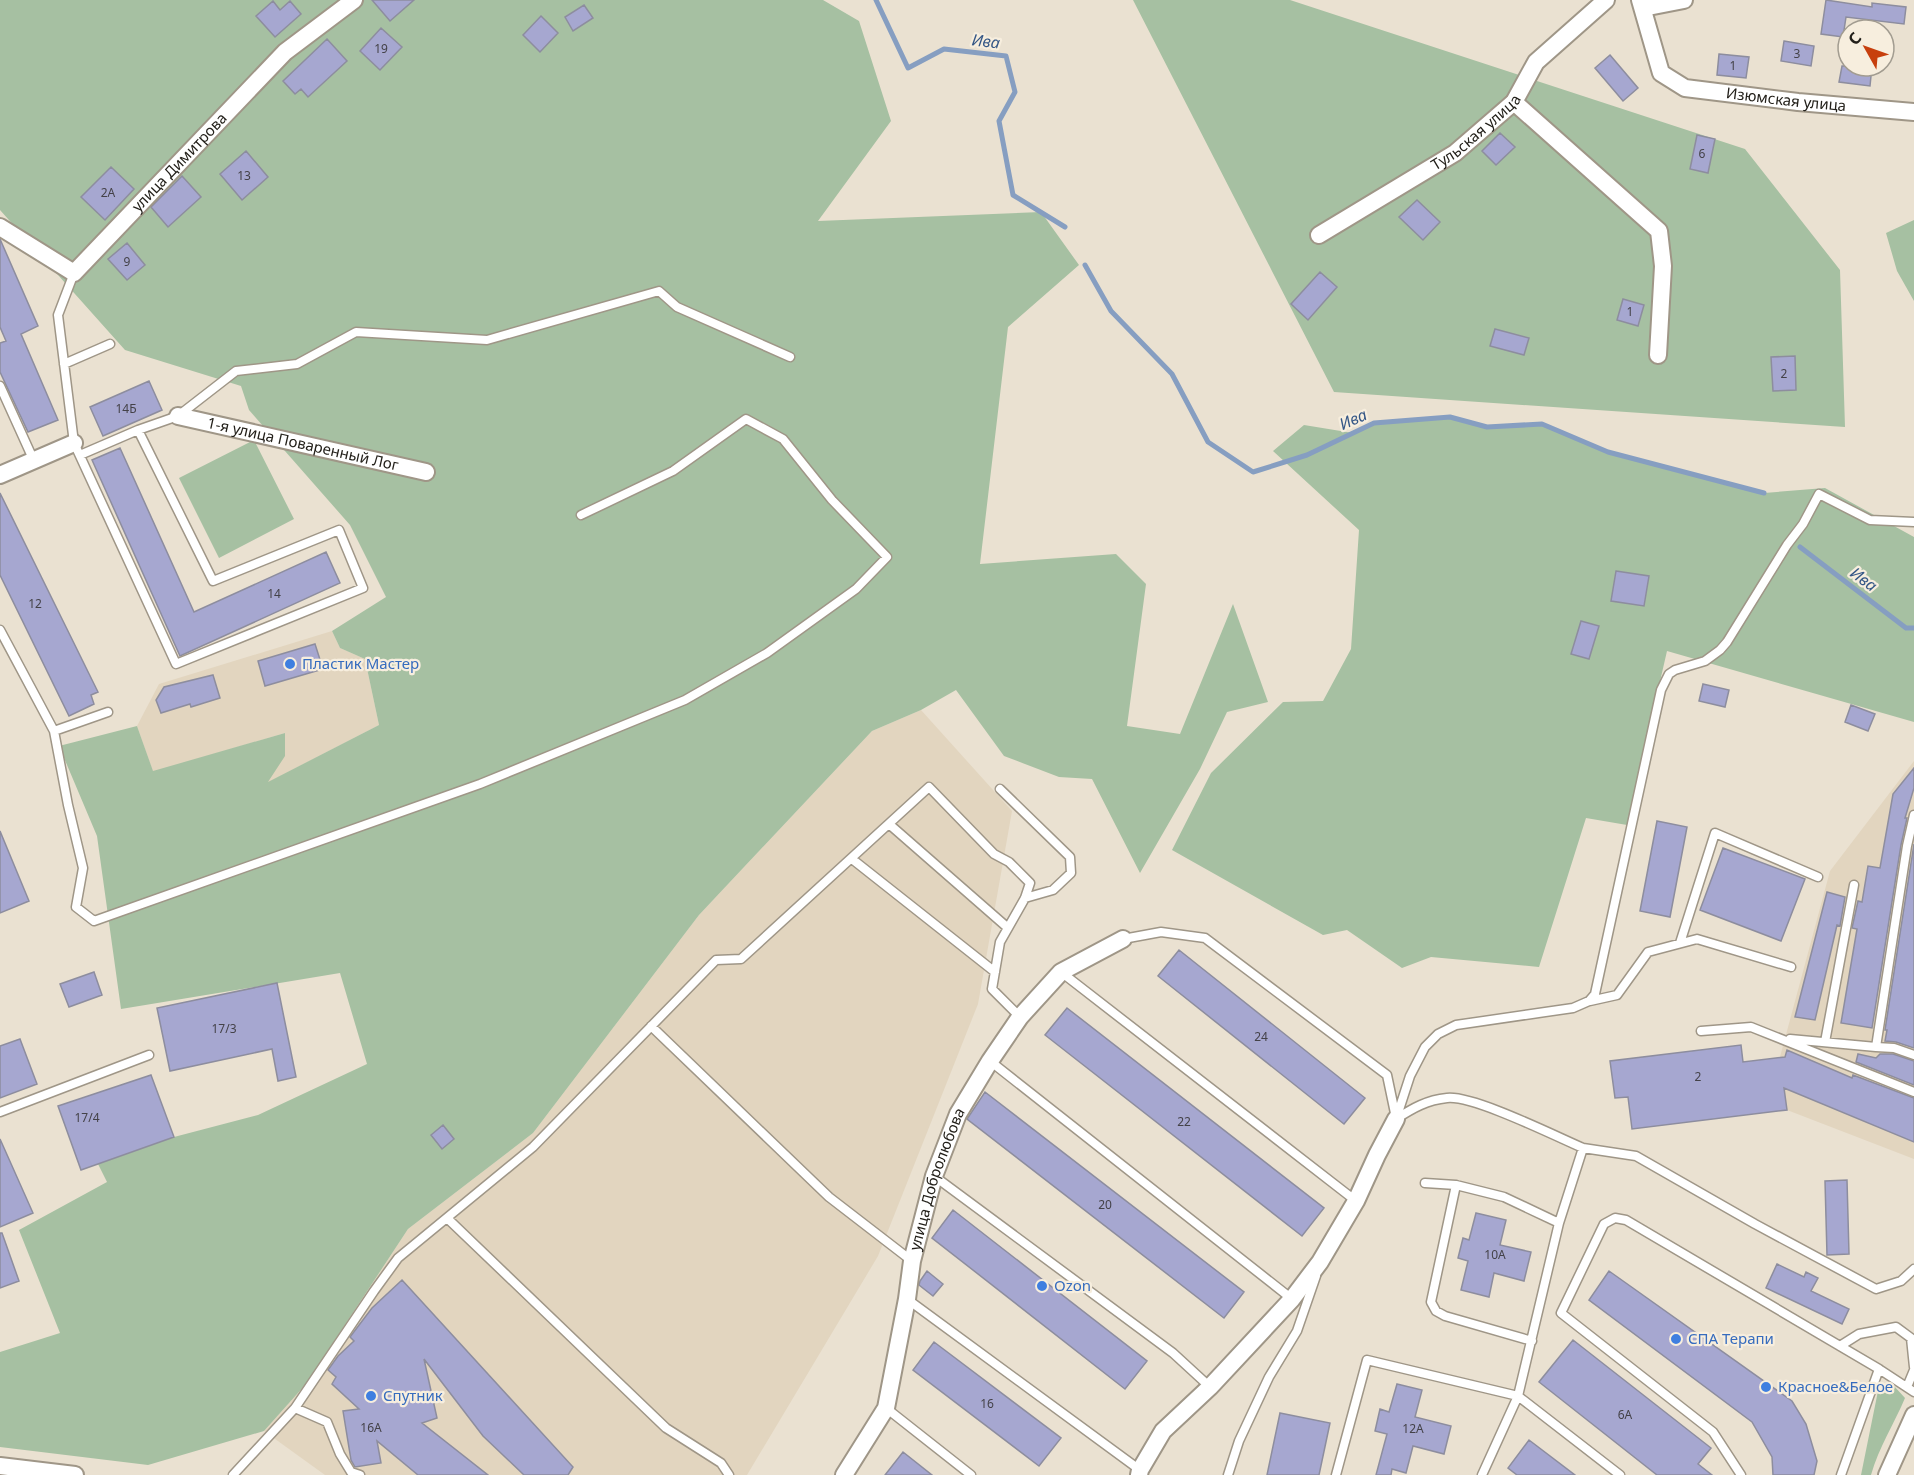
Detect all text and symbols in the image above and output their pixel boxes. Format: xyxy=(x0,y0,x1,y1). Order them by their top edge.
north arrow xyxy=(1836,18,1896,78)
text: С xyxy=(1843,27,1866,49)
water label: Ива xyxy=(971,28,1001,54)
house number: 19 xyxy=(374,40,388,57)
house number: 3 xyxy=(1794,45,1801,62)
house number: 1 xyxy=(1730,57,1736,74)
street label: Изюмская улица xyxy=(1725,82,1847,115)
street label: Тульская улица xyxy=(1427,91,1525,174)
street label: улица Димитрова xyxy=(127,108,231,215)
house number: 6 xyxy=(1699,145,1706,162)
house number: 13 xyxy=(237,167,251,184)
house number: 2А xyxy=(101,184,116,201)
house number: 9 xyxy=(124,253,131,270)
house number: 1 xyxy=(1627,303,1633,320)
house number: 2 xyxy=(1781,365,1788,382)
house number: 14Б xyxy=(115,400,137,417)
water label: Ива xyxy=(1336,403,1370,435)
street label: 1-я улица Поваренный Лог xyxy=(205,412,401,475)
water label: Ива xyxy=(1846,562,1882,596)
house number: 14 xyxy=(267,585,281,602)
house number: 12 xyxy=(28,595,42,612)
place label: Пластик Мастер xyxy=(302,653,419,673)
marker: Пластик Мастер xyxy=(283,657,297,671)
house number: 17/3 xyxy=(211,1020,237,1037)
house number: 24 xyxy=(1254,1028,1268,1045)
house number: 2 xyxy=(1695,1068,1702,1085)
street label: улица Добролюбова xyxy=(904,1103,969,1252)
house number: 17/4 xyxy=(74,1109,100,1126)
house number: 22 xyxy=(1177,1113,1191,1130)
house number: 20 xyxy=(1098,1196,1112,1213)
house number: 10А xyxy=(1484,1246,1506,1263)
place label: Ozon xyxy=(1054,1275,1091,1295)
marker: Ozon xyxy=(1035,1279,1049,1293)
place label: СПА Терапи xyxy=(1688,1328,1774,1348)
marker: СПА Терапи xyxy=(1669,1332,1683,1346)
place label: Красное&Белое xyxy=(1778,1376,1893,1396)
marker: Красное&Белое xyxy=(1759,1380,1773,1394)
place label: Спутник xyxy=(383,1385,443,1405)
marker: Спутник xyxy=(364,1389,378,1403)
house number: 16 xyxy=(980,1395,994,1412)
house number: 6А xyxy=(1618,1406,1633,1423)
house number: 16А xyxy=(360,1419,382,1436)
house number: 12А xyxy=(1402,1420,1424,1437)

